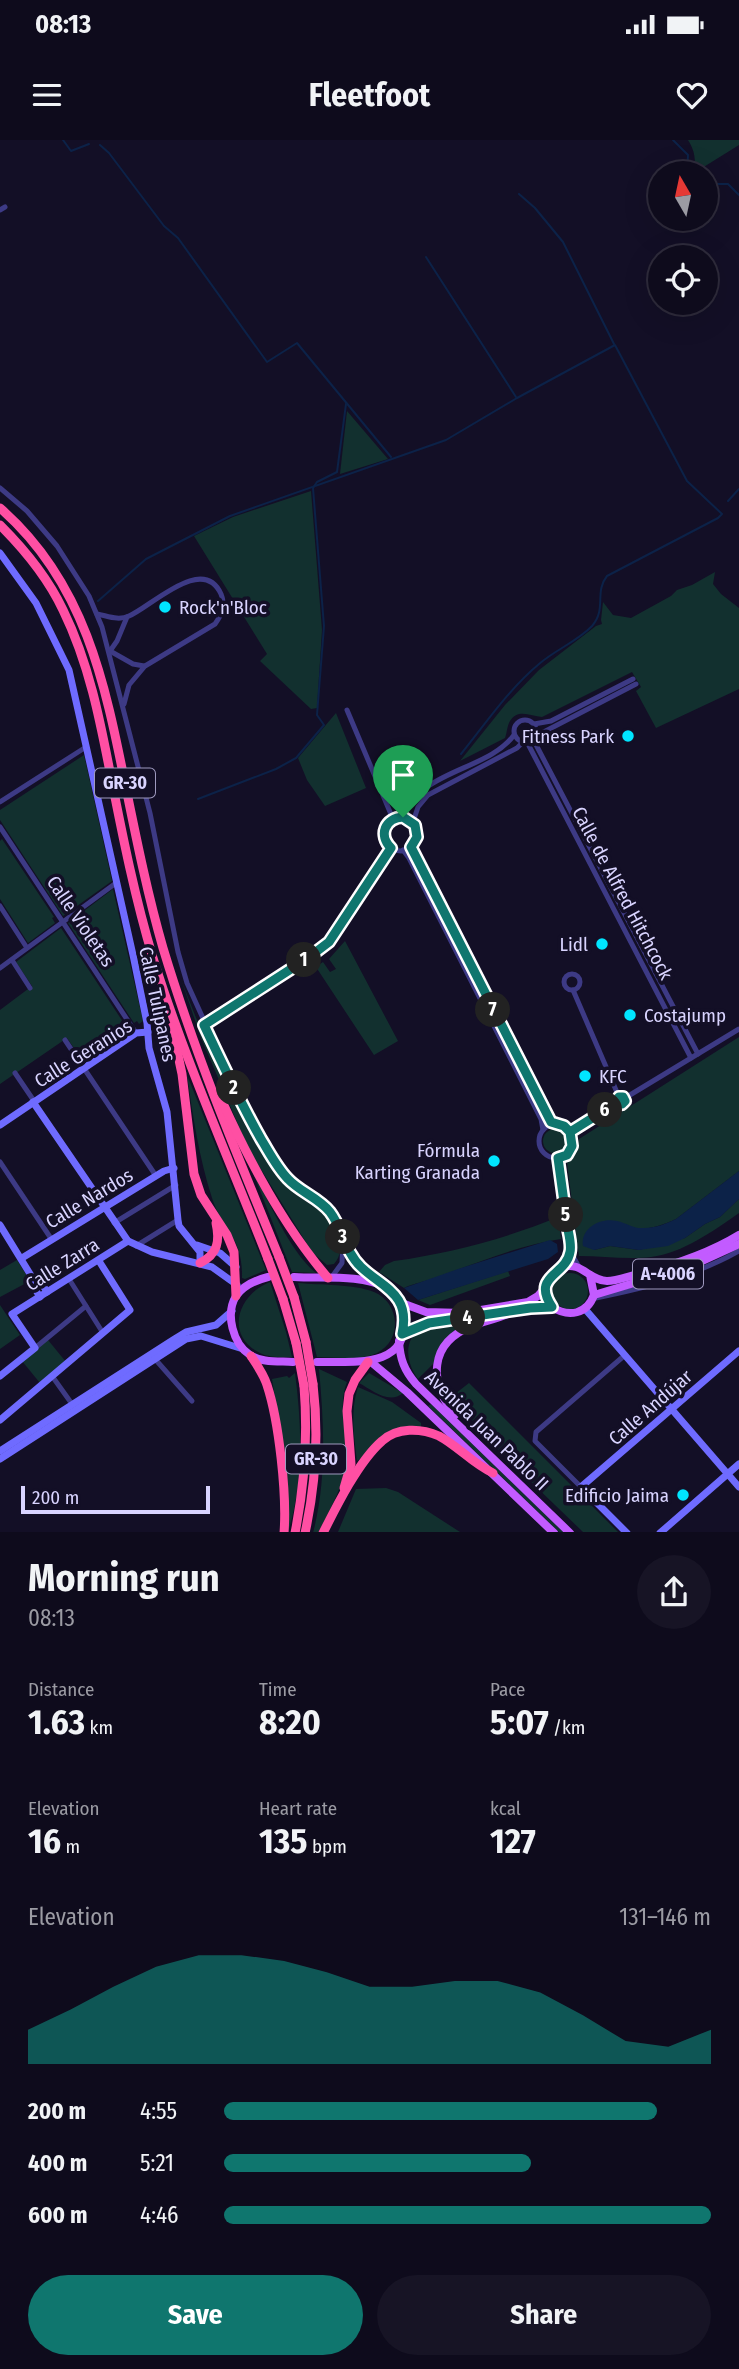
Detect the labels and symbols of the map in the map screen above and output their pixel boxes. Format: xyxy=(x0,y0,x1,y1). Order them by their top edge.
north arrow xyxy=(648,161,718,231)
place label: Rock'n'Bloc xyxy=(179,596,267,619)
marker: Rock'n'Bloc xyxy=(157,599,173,615)
place label: Fitness Park xyxy=(522,725,614,748)
marker: Fitness Park xyxy=(620,728,636,744)
pin xyxy=(373,745,433,817)
road number: GR-30 xyxy=(95,768,155,798)
street label: Calle de Alfred Hitchcock xyxy=(567,803,678,984)
street label: Calle Violetas xyxy=(42,872,119,971)
place label: Lidl xyxy=(560,933,588,956)
marker: Lidl xyxy=(594,936,610,952)
pin: 1 xyxy=(286,942,322,978)
street label: Calle Tulipanes xyxy=(134,945,181,1064)
pin: 7 xyxy=(476,992,510,1028)
place label: Costajump xyxy=(644,1004,726,1027)
marker: Costajump xyxy=(622,1007,638,1023)
street label: Calle Geranios xyxy=(30,1014,136,1093)
place label: KFC xyxy=(599,1065,627,1088)
marker: KFC xyxy=(577,1068,593,1084)
pin: 2 xyxy=(216,1070,252,1105)
pin: 6 xyxy=(588,1093,622,1128)
place label: Fórmula Karting Granada xyxy=(355,1139,480,1184)
marker: Fórmula Karting Granada xyxy=(486,1153,502,1169)
street label: Calle Nardos xyxy=(42,1163,137,1233)
pin: 5 xyxy=(548,1198,584,1232)
pin: 3 xyxy=(326,1220,360,1254)
street label: Calle Zarra xyxy=(21,1233,103,1296)
road number: A-4006 xyxy=(633,1260,703,1288)
pin: 4 xyxy=(450,1300,486,1336)
street label: Avenida Juan Pablo II xyxy=(420,1365,553,1495)
street label: Calle Andújar xyxy=(604,1365,697,1450)
road number: GR-30 xyxy=(286,1444,346,1474)
scale bar xyxy=(21,1484,210,1515)
place label: Edificio Jaima xyxy=(565,1484,669,1507)
marker: Edificio Jaima xyxy=(675,1487,691,1503)

